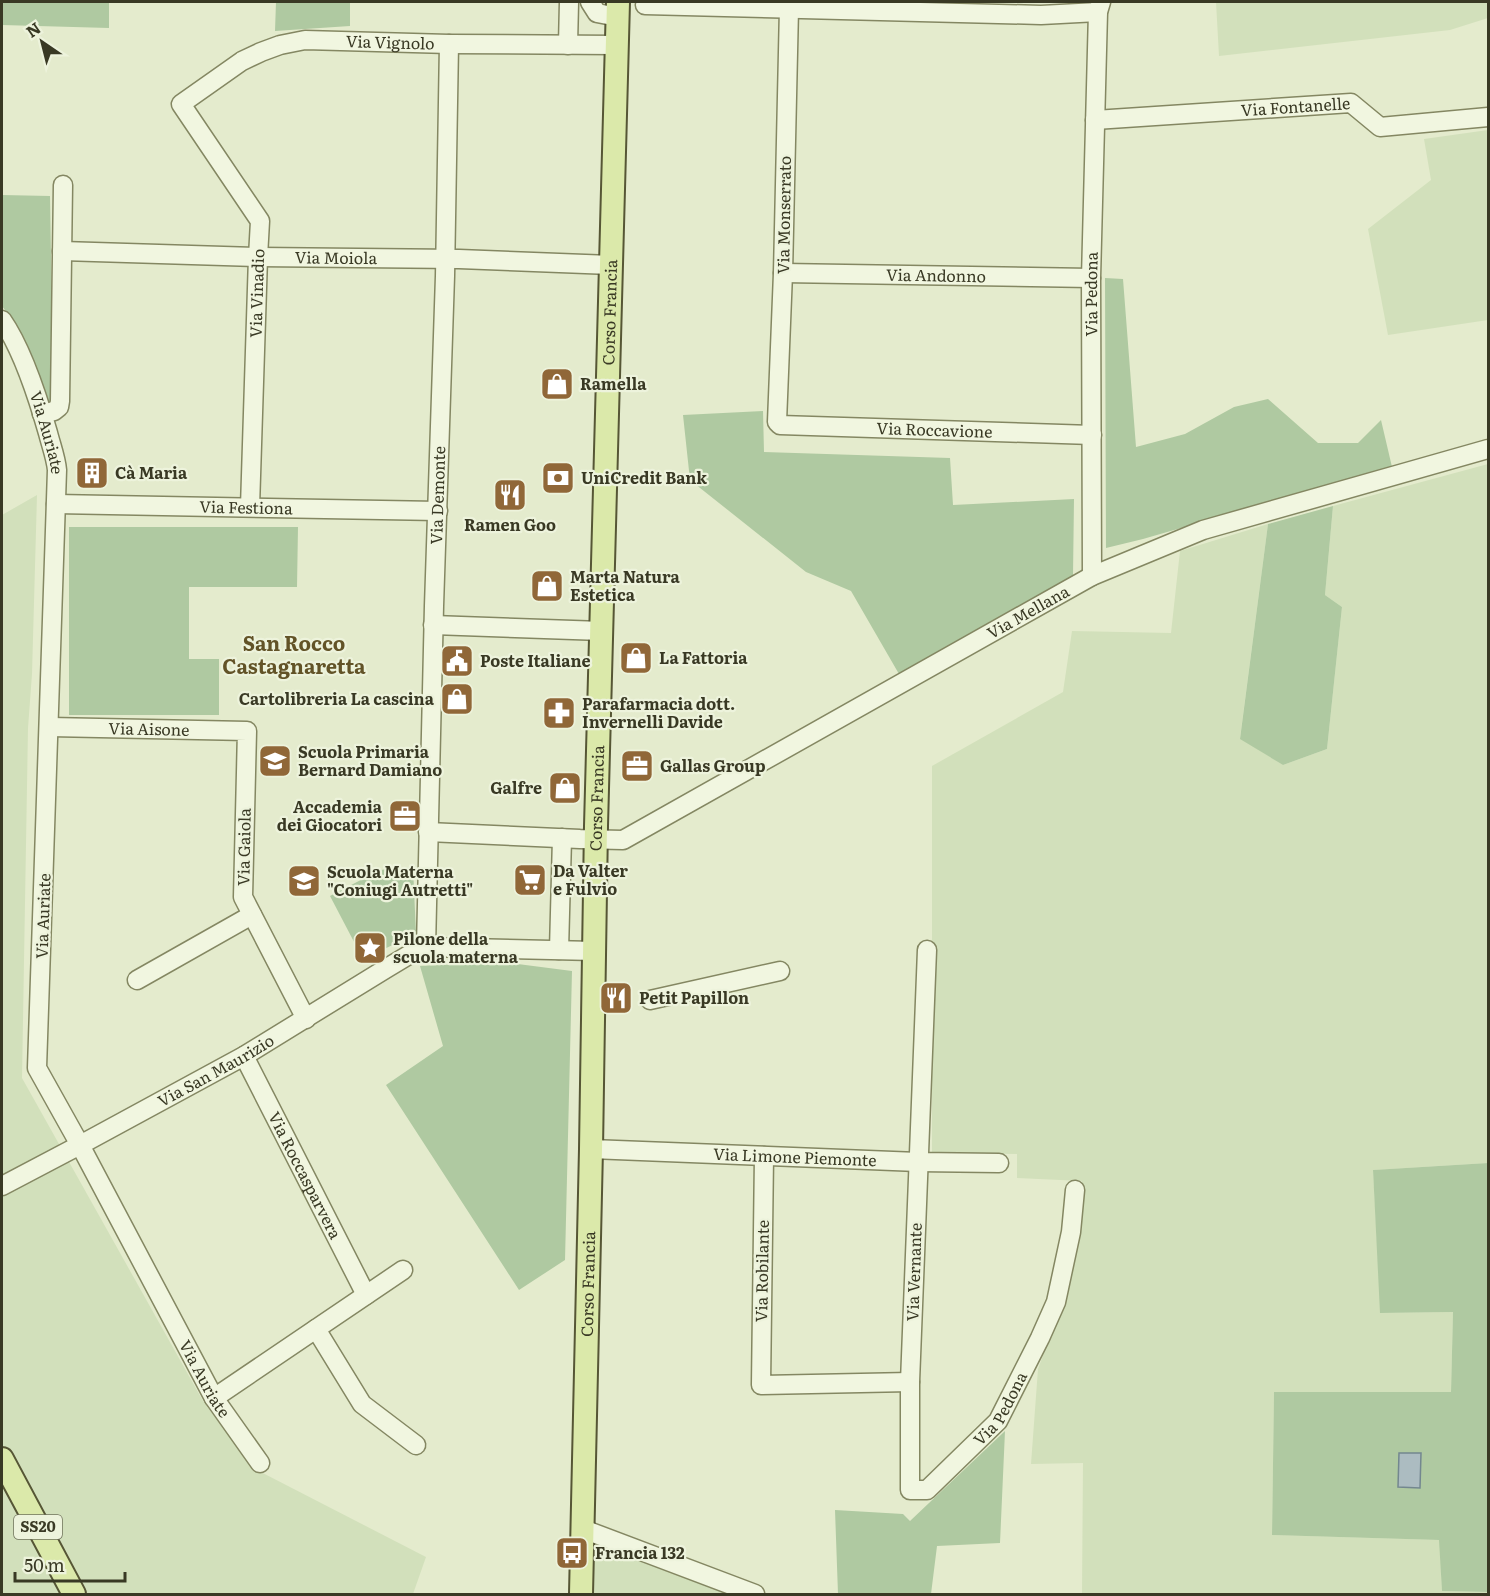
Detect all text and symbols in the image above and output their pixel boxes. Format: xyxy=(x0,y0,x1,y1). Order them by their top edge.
north arrow xyxy=(12,12,72,72)
text: N xyxy=(20,15,45,43)
street label: Via Vignolo xyxy=(346,28,435,55)
street label: Via Fontanelle xyxy=(1240,90,1351,121)
street label: Via Monserrato xyxy=(770,156,796,274)
street label: Via Moiola xyxy=(295,244,378,269)
street label: Via Vinadio xyxy=(242,248,269,338)
street label: Via Pedona xyxy=(1078,251,1103,336)
street label: Corso Francia xyxy=(595,259,622,366)
street label: Via Andonno xyxy=(886,262,986,287)
shop icon: Ramella xyxy=(539,366,575,402)
place label: Ramella xyxy=(580,371,647,395)
street label: Via Auriate xyxy=(25,388,70,475)
street label: Via Roccavione xyxy=(876,415,993,443)
street label: Via Demonte xyxy=(423,445,450,545)
building icon: Cà Maria xyxy=(74,455,110,491)
place label: Cà Maria xyxy=(115,460,188,484)
bank icon: UniCredit Bank xyxy=(540,460,576,496)
place label: UniCredit Bank xyxy=(581,465,707,489)
restaurant icon: Ramen Goo xyxy=(492,477,528,513)
street label: Via Festiona xyxy=(199,494,293,519)
place label: Ramen Goo xyxy=(464,512,556,536)
place label: Marta Natura Estetica xyxy=(570,564,681,606)
shop icon: Marta Natura Estetica xyxy=(529,568,565,604)
street label: Via Mellana xyxy=(982,578,1073,644)
district label: San Rocco Castagnaretta xyxy=(222,627,366,680)
shop icon: La Fattoria xyxy=(618,640,654,676)
public building icon: Poste Italiane xyxy=(439,643,475,679)
place label: La Fattoria xyxy=(659,645,748,669)
place label: Poste Italiane xyxy=(480,648,590,672)
shop icon: Cartolibreria La cascina xyxy=(439,681,475,717)
place label: Cartolibreria La cascina xyxy=(239,686,435,710)
place label: Parafarmacia dott. Invernelli Davide xyxy=(582,691,735,733)
pharmacy icon: Parafarmacia dott. Invernelli Davide xyxy=(541,695,577,731)
street label: Via Aisone xyxy=(108,715,190,741)
place label: Scuola Primaria Bernard Damiano xyxy=(298,739,442,781)
school or university icon: Scuola Primaria Bernard Damiano xyxy=(257,743,293,779)
street label: Corso Francia xyxy=(583,745,609,851)
office icon: Gallas Group xyxy=(619,748,655,784)
place label: Gallas Group xyxy=(660,753,765,777)
shop icon: Galfre xyxy=(547,770,583,806)
place label: Galfre xyxy=(490,775,542,799)
place label: Accademia dei Giocatori xyxy=(277,794,383,836)
office icon: Accademia dei Giocatori xyxy=(387,798,423,834)
street label: Via Gaiola xyxy=(230,807,256,886)
place label: Da Valter e Fulvio xyxy=(553,858,628,900)
place label: Scuola Materna "Coniugi Autretti" xyxy=(327,859,473,901)
supermarket icon: Da Valter e Fulvio xyxy=(512,862,548,898)
school or university icon: Scuola Materna "Coniugi Autretti" xyxy=(286,863,322,899)
street label: Via Auriate xyxy=(29,873,55,959)
place label: Pilone della scuola materna xyxy=(393,926,519,968)
place icon: Pilone della scuola materna xyxy=(352,930,388,966)
restaurant icon: Petit Papillon xyxy=(598,980,634,1016)
place label: Petit Papillon xyxy=(639,985,749,1009)
street label: Via San Maurizio xyxy=(153,1027,278,1112)
street label: Via Roccasparvera xyxy=(263,1107,349,1243)
street label: Via Limone Piemonte xyxy=(713,1141,877,1171)
street label: Via Robilante xyxy=(748,1220,774,1322)
street label: Via Vernante xyxy=(899,1222,927,1322)
street label: Corso Francia xyxy=(574,1231,600,1337)
street label: Via Auriate xyxy=(174,1335,237,1422)
street label: Via Pedona xyxy=(967,1367,1032,1450)
road number: SS20 xyxy=(14,1515,62,1539)
bus stop icon: Francia 132 xyxy=(554,1535,590,1571)
place label: Francia 132 xyxy=(595,1540,685,1564)
scale bar xyxy=(15,1545,124,1583)
text: 50 m xyxy=(24,1551,65,1578)

